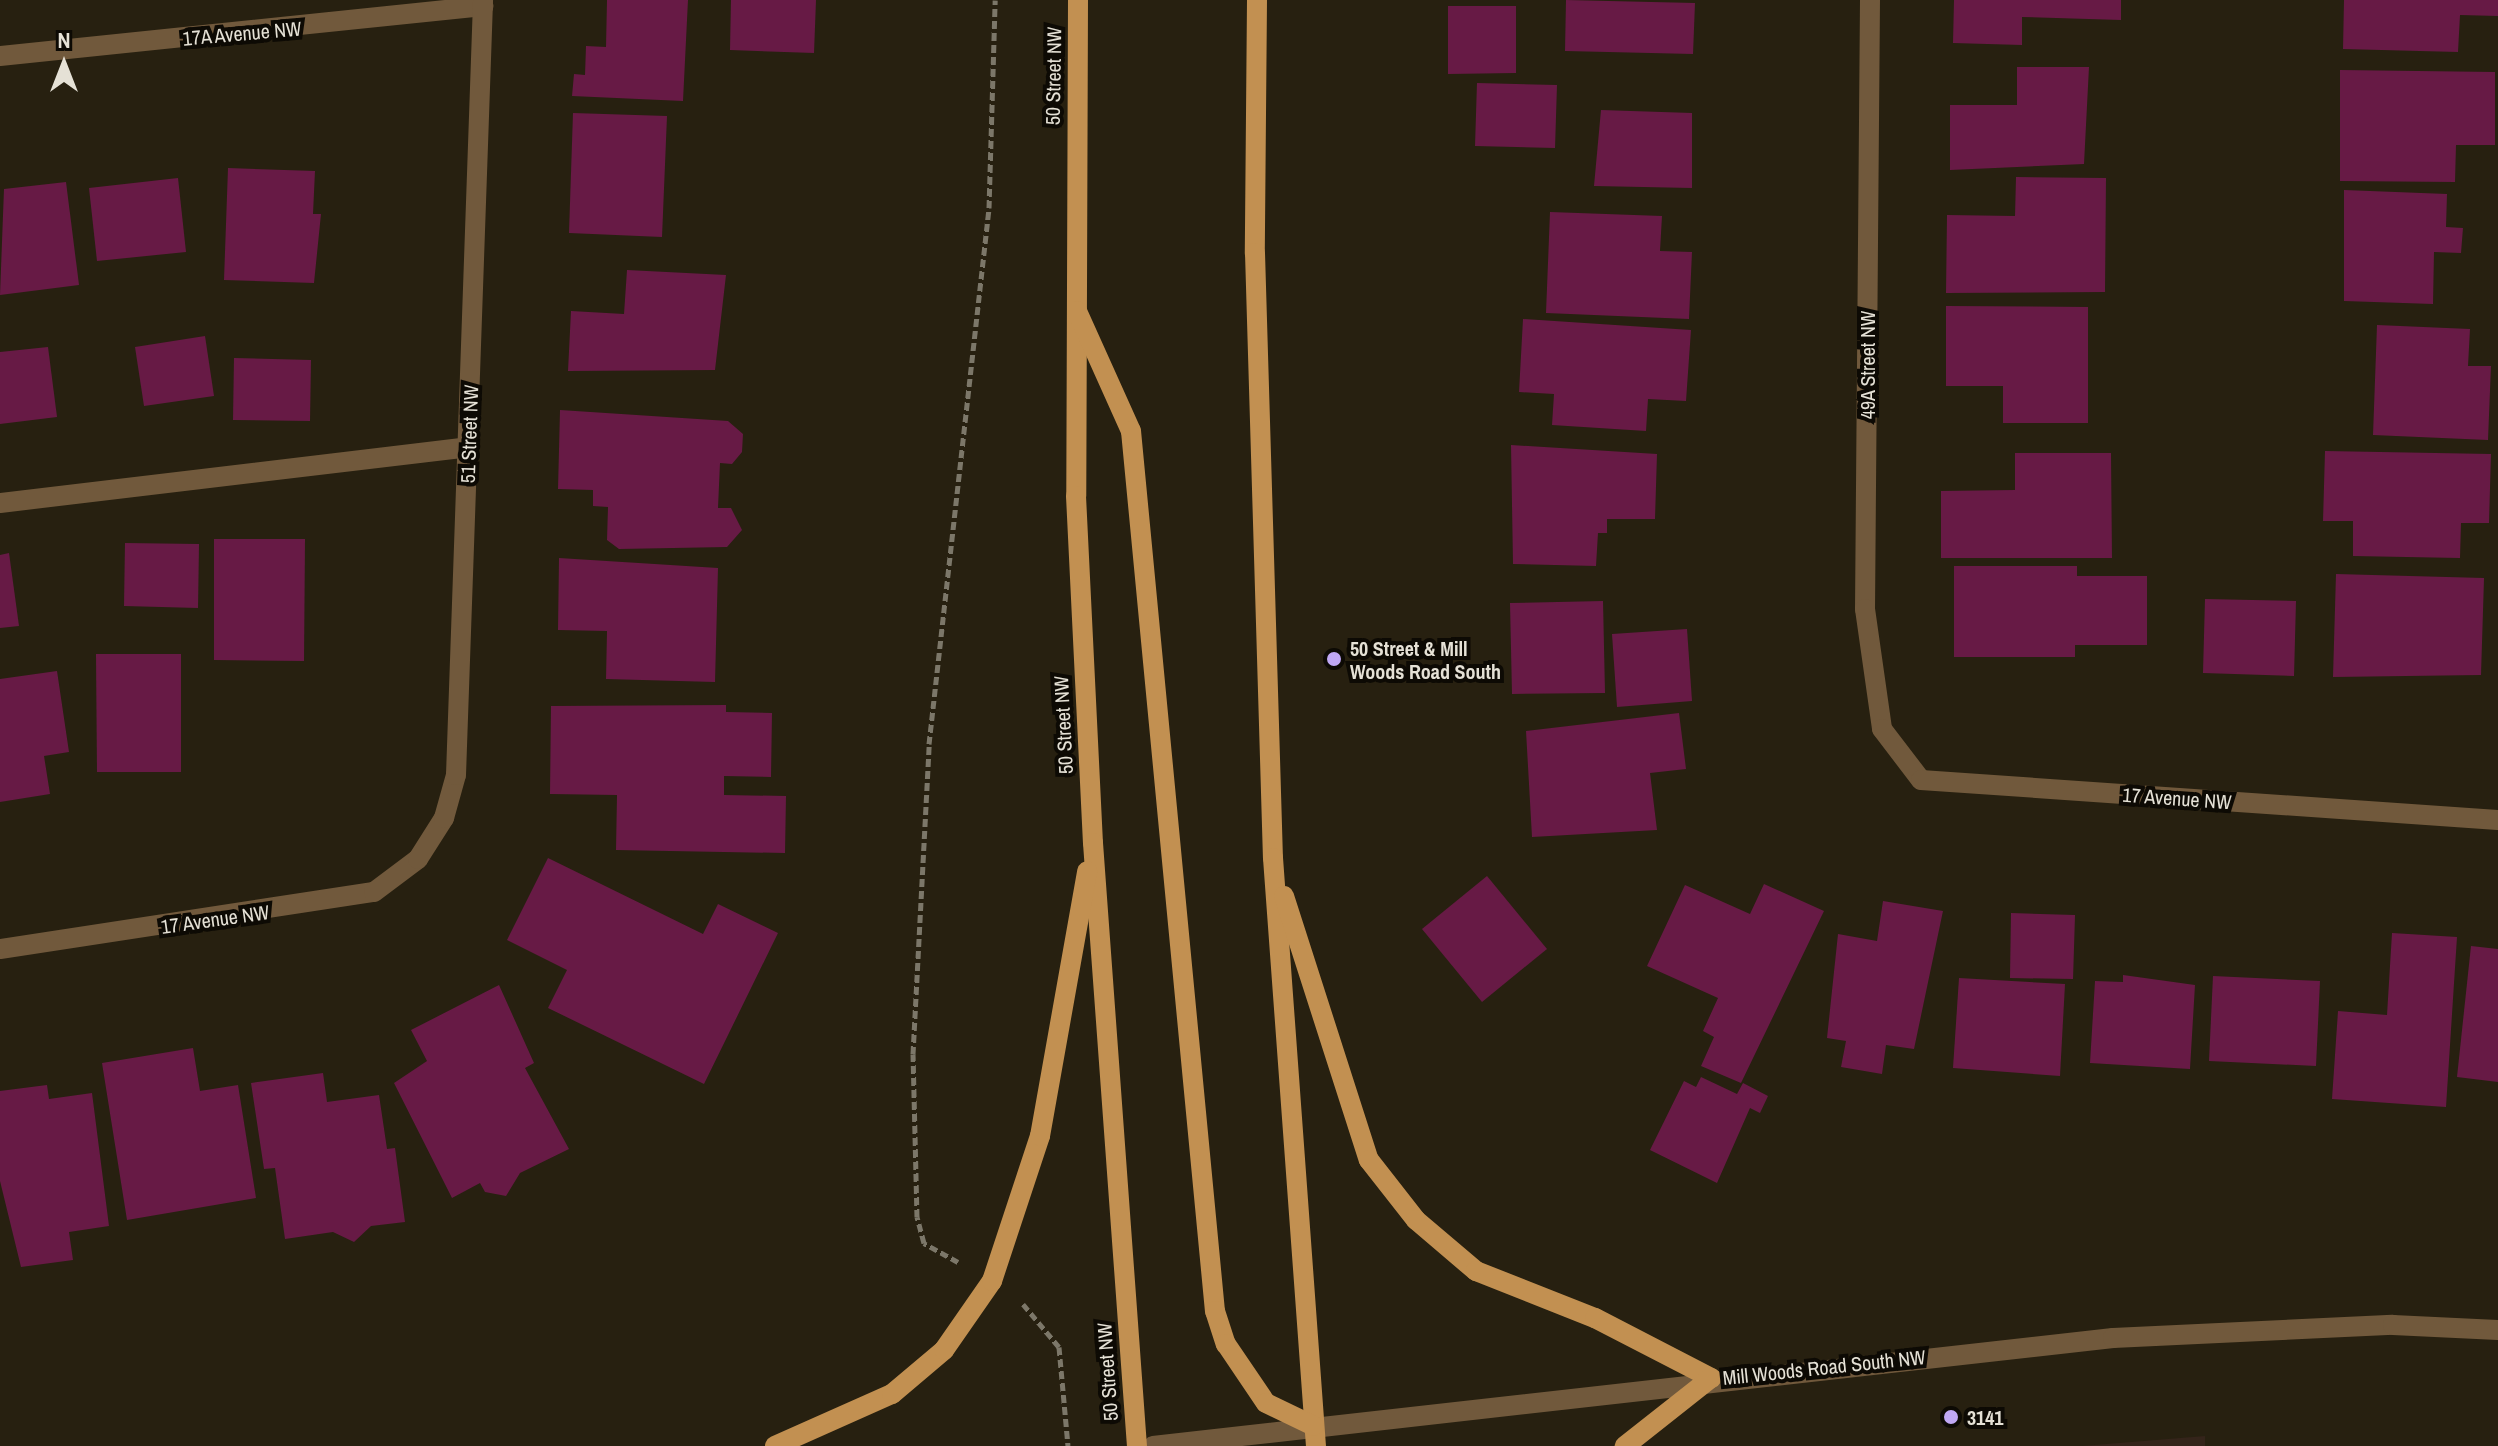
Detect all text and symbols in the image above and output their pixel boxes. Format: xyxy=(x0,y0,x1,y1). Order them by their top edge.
street label: 17A Avenue NW xyxy=(181,16,303,50)
north arrow xyxy=(24,24,104,104)
text: N xyxy=(57,25,71,55)
street label: 50 Street NW xyxy=(1040,27,1066,125)
street label: 49A Street NW xyxy=(1855,310,1879,420)
street label: 51 Street NW xyxy=(455,384,483,484)
place label: 50 Street & Mill Woods Road South xyxy=(1350,636,1501,683)
marker: 50 Street & Mill Woods Road South xyxy=(1325,650,1343,668)
street label: 50 Street NW xyxy=(1048,675,1078,775)
street label: 17 Avenue NW xyxy=(2121,782,2233,814)
street label: 17 Avenue NW xyxy=(159,899,271,939)
street label: 50 Street NW xyxy=(1092,1322,1122,1422)
street label: Mill Woods Road South NW xyxy=(1721,1344,1927,1390)
place label: 3141 xyxy=(1967,1405,2003,1429)
marker: 3141 xyxy=(1942,1408,1960,1426)

